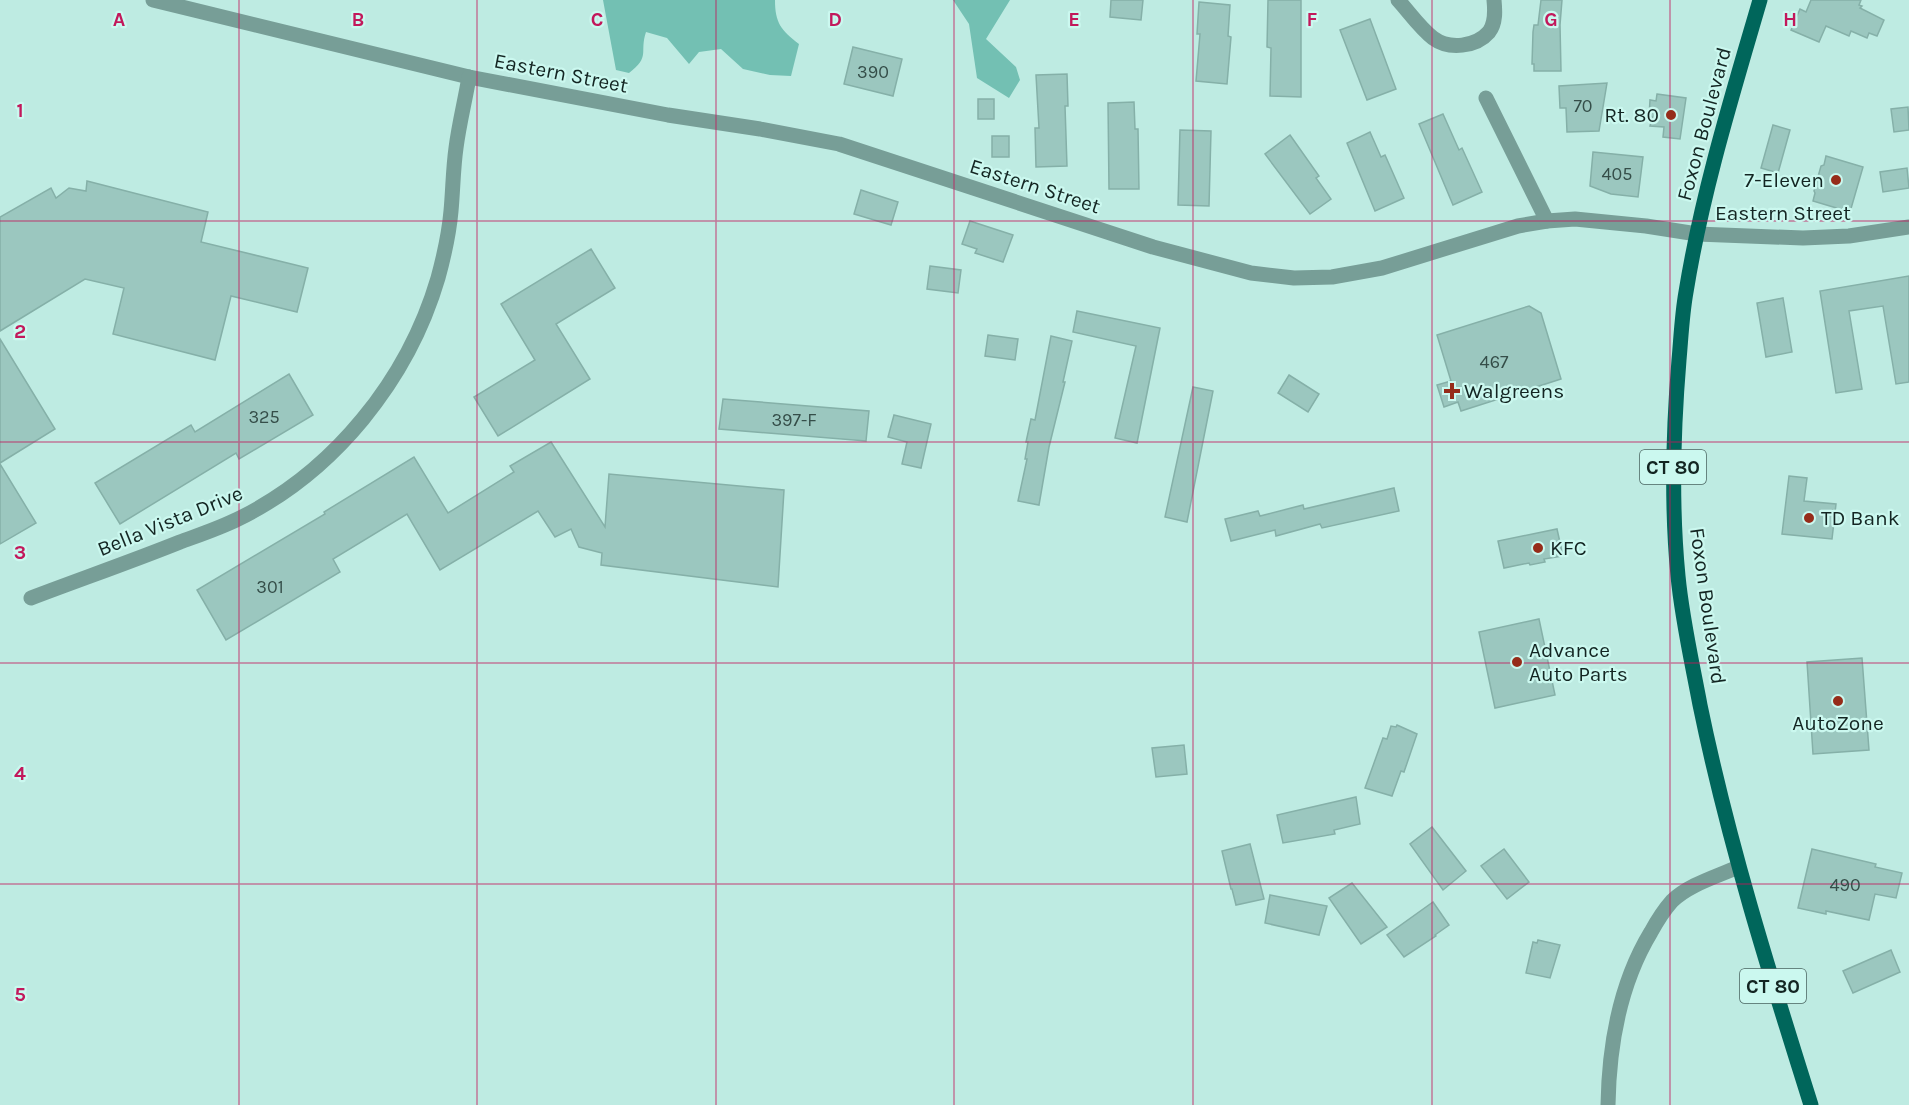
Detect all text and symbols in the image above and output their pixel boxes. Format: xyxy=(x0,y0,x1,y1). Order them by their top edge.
text: A xyxy=(113,8,126,31)
text: B xyxy=(352,8,364,31)
text: C xyxy=(591,8,603,31)
text: D xyxy=(828,8,842,31)
text: E xyxy=(1068,8,1080,31)
text: F xyxy=(1307,8,1318,31)
text: G xyxy=(1544,8,1558,31)
text: H xyxy=(1783,8,1797,31)
street label: Foxon Boulevard xyxy=(1672,45,1736,203)
street label: Eastern Street xyxy=(492,48,630,98)
house number: 390 xyxy=(857,61,889,83)
house number: 70 xyxy=(1573,95,1593,117)
text: 1 xyxy=(16,99,24,122)
place label: Rt. 80 xyxy=(1604,103,1659,127)
marker: Rt. 80 xyxy=(1664,108,1678,122)
street label: Eastern Street xyxy=(967,154,1103,218)
house number: 405 xyxy=(1602,163,1632,185)
place label: 7-Eleven xyxy=(1744,168,1824,192)
marker: 7-Eleven xyxy=(1829,173,1843,187)
street label: Eastern Street xyxy=(1715,201,1851,225)
text: 2 xyxy=(14,320,26,343)
house number: 467 xyxy=(1480,351,1509,373)
place label: Walgreens xyxy=(1464,379,1564,403)
marker: Walgreens xyxy=(1445,384,1459,398)
house number: 325 xyxy=(248,406,280,428)
house number: 397-F xyxy=(771,409,817,431)
road number: CT 80 xyxy=(1640,450,1706,484)
street label: Bella Vista Drive xyxy=(94,481,246,561)
place label: TD Bank xyxy=(1821,506,1900,530)
marker: TD Bank xyxy=(1802,511,1816,525)
street label: Foxon Boulevard xyxy=(1685,526,1731,686)
place label: KFC xyxy=(1550,536,1587,560)
text: 3 xyxy=(14,541,26,564)
marker: KFC xyxy=(1531,541,1545,555)
house number: 301 xyxy=(256,576,284,598)
place label: Advance Auto Parts xyxy=(1529,638,1628,686)
marker: Advance Auto Parts xyxy=(1510,655,1524,669)
marker: AutoZone xyxy=(1831,694,1845,708)
place label: AutoZone xyxy=(1792,711,1884,735)
text: 4 xyxy=(14,762,26,785)
house number: 490 xyxy=(1829,874,1861,896)
road number: CT 80 xyxy=(1740,969,1806,1003)
text: 5 xyxy=(14,983,26,1006)

